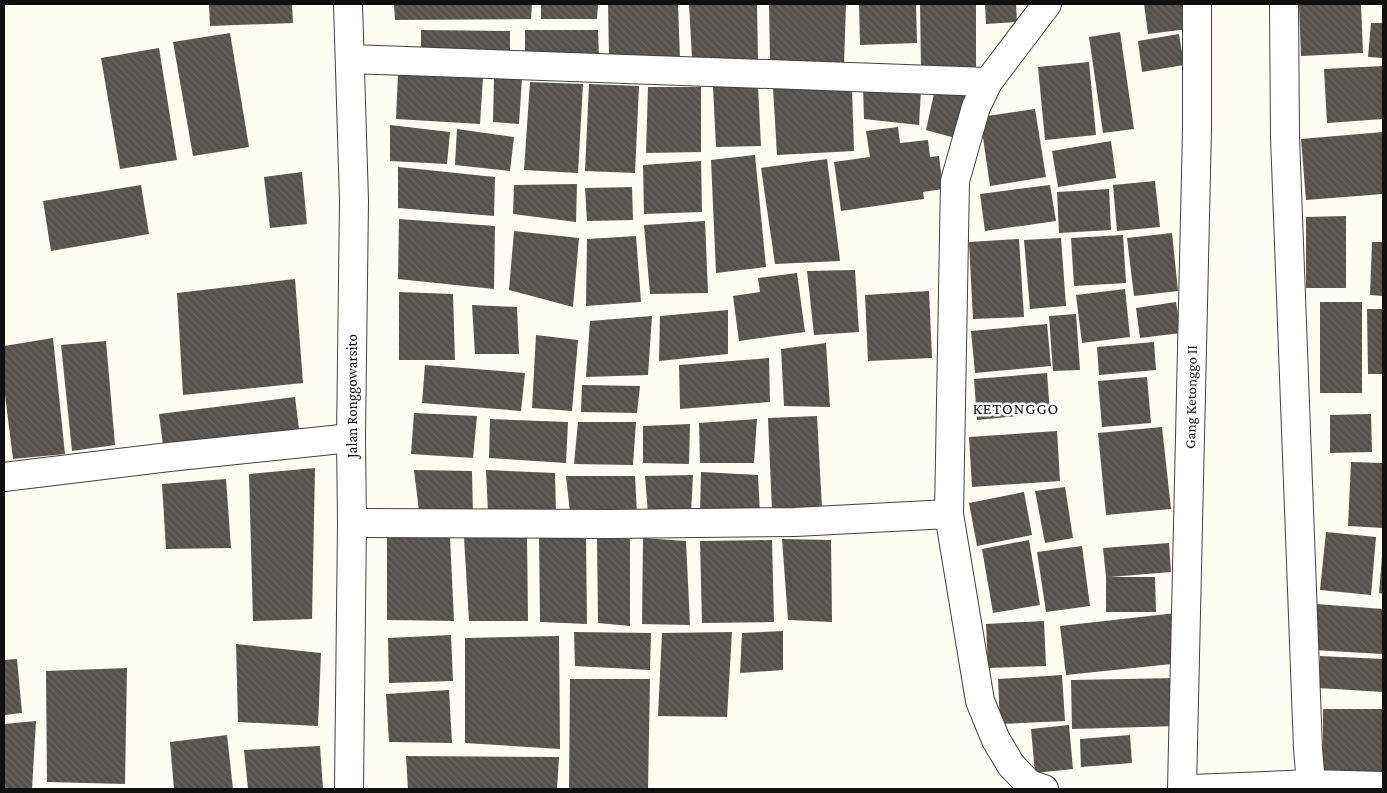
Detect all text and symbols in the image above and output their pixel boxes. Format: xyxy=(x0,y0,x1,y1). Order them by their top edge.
street label: Jalan Ronggowarsito xyxy=(344,334,361,460)
street label: Gang Ketonggo II xyxy=(1182,345,1201,449)
district label: KETONGGO xyxy=(973,400,1059,417)

